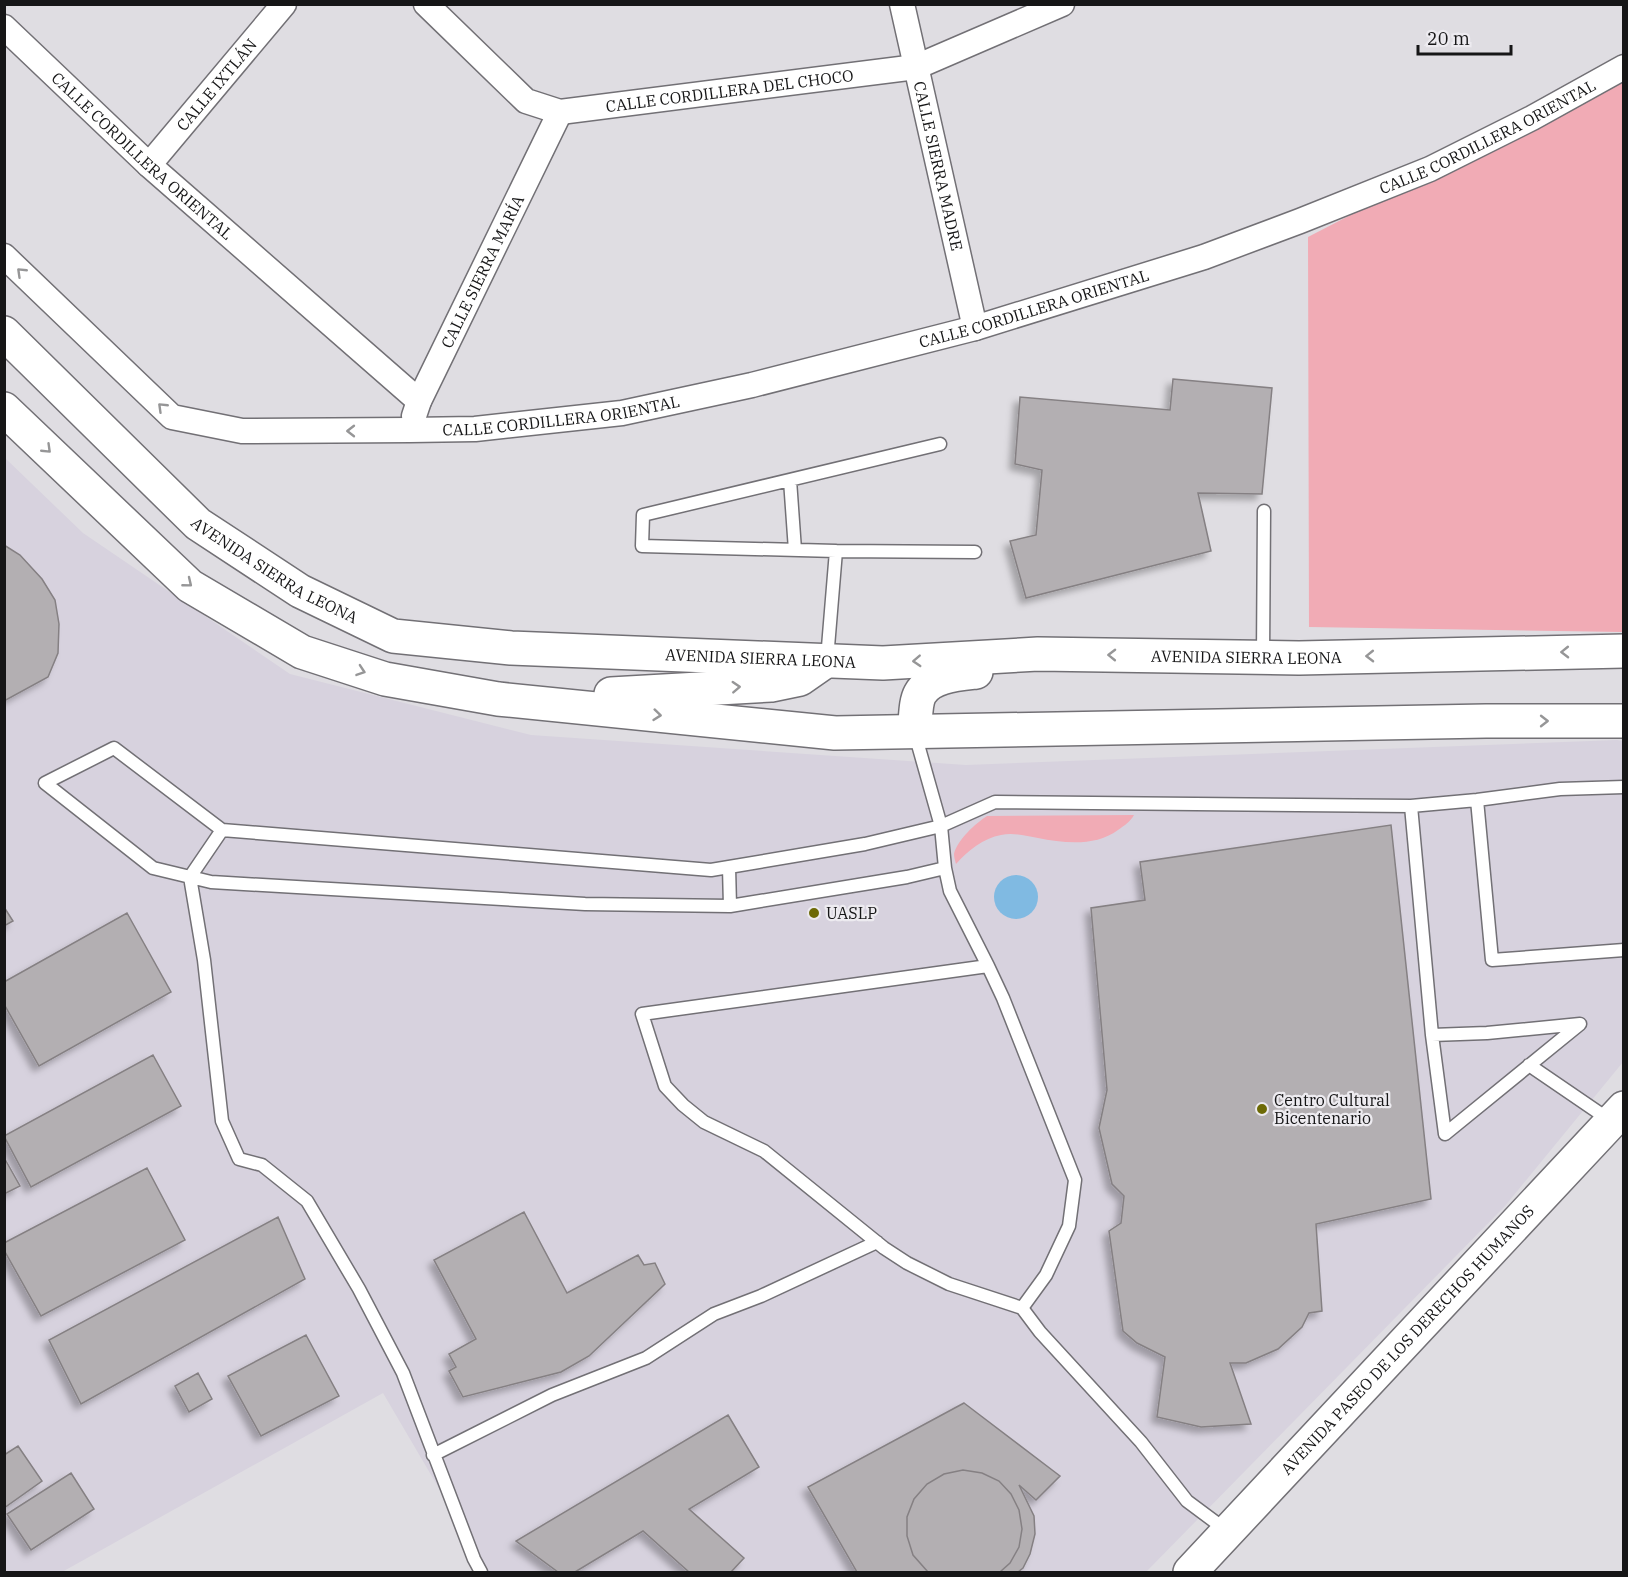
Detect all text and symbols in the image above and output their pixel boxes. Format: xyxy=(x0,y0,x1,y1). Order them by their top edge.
scale bar xyxy=(1418,18,1511,56)
text: 20 m xyxy=(1427,27,1470,50)
street label: CALLE IXTLÁN xyxy=(172,34,261,135)
street label: CALLE CORDILLERA DEL CHOCO xyxy=(605,65,855,116)
street label: CALLE CORDILLERA ORIENTAL xyxy=(47,68,237,244)
street label: CALLE CORDILLERA ORIENTAL xyxy=(1376,75,1599,198)
street label: CALLE SIERRA MADRE xyxy=(910,79,967,253)
street label: CALLE SIERRA MARÍA xyxy=(436,192,528,351)
street label: CALLE CORDILLERA ORIENTAL xyxy=(917,265,1151,352)
one-way arrow xyxy=(17,268,28,279)
street label: CALLE CORDILLERA ORIENTAL xyxy=(442,391,681,439)
one-way arrow xyxy=(158,403,168,414)
one-way arrow xyxy=(347,425,356,437)
one-way arrow xyxy=(39,442,50,453)
street label: AVENIDA SIERRA LEONA xyxy=(187,513,361,628)
one-way arrow xyxy=(182,576,193,587)
street label: AVENIDA SIERRA LEONA xyxy=(665,644,856,672)
one-way arrow xyxy=(1561,645,1570,658)
street label: AVENIDA SIERRA LEONA xyxy=(1151,646,1342,668)
one-way arrow xyxy=(1108,648,1117,661)
one-way arrow xyxy=(1366,650,1375,662)
one-way arrow xyxy=(913,654,922,667)
one-way arrow xyxy=(355,664,366,677)
one-way arrow xyxy=(732,681,741,694)
one-way arrow xyxy=(653,708,662,721)
one-way arrow xyxy=(1540,715,1549,727)
place label: UASLP xyxy=(826,903,877,923)
marker: UASLP xyxy=(807,906,821,920)
place label: Centro Cultural Bicentenario xyxy=(1274,1090,1390,1128)
marker: Centro Cultural Bicentenario xyxy=(1255,1102,1269,1116)
street label: AVENIDA PASEO DE LOS DERECHOS HUMANOS xyxy=(1276,1201,1538,1479)

